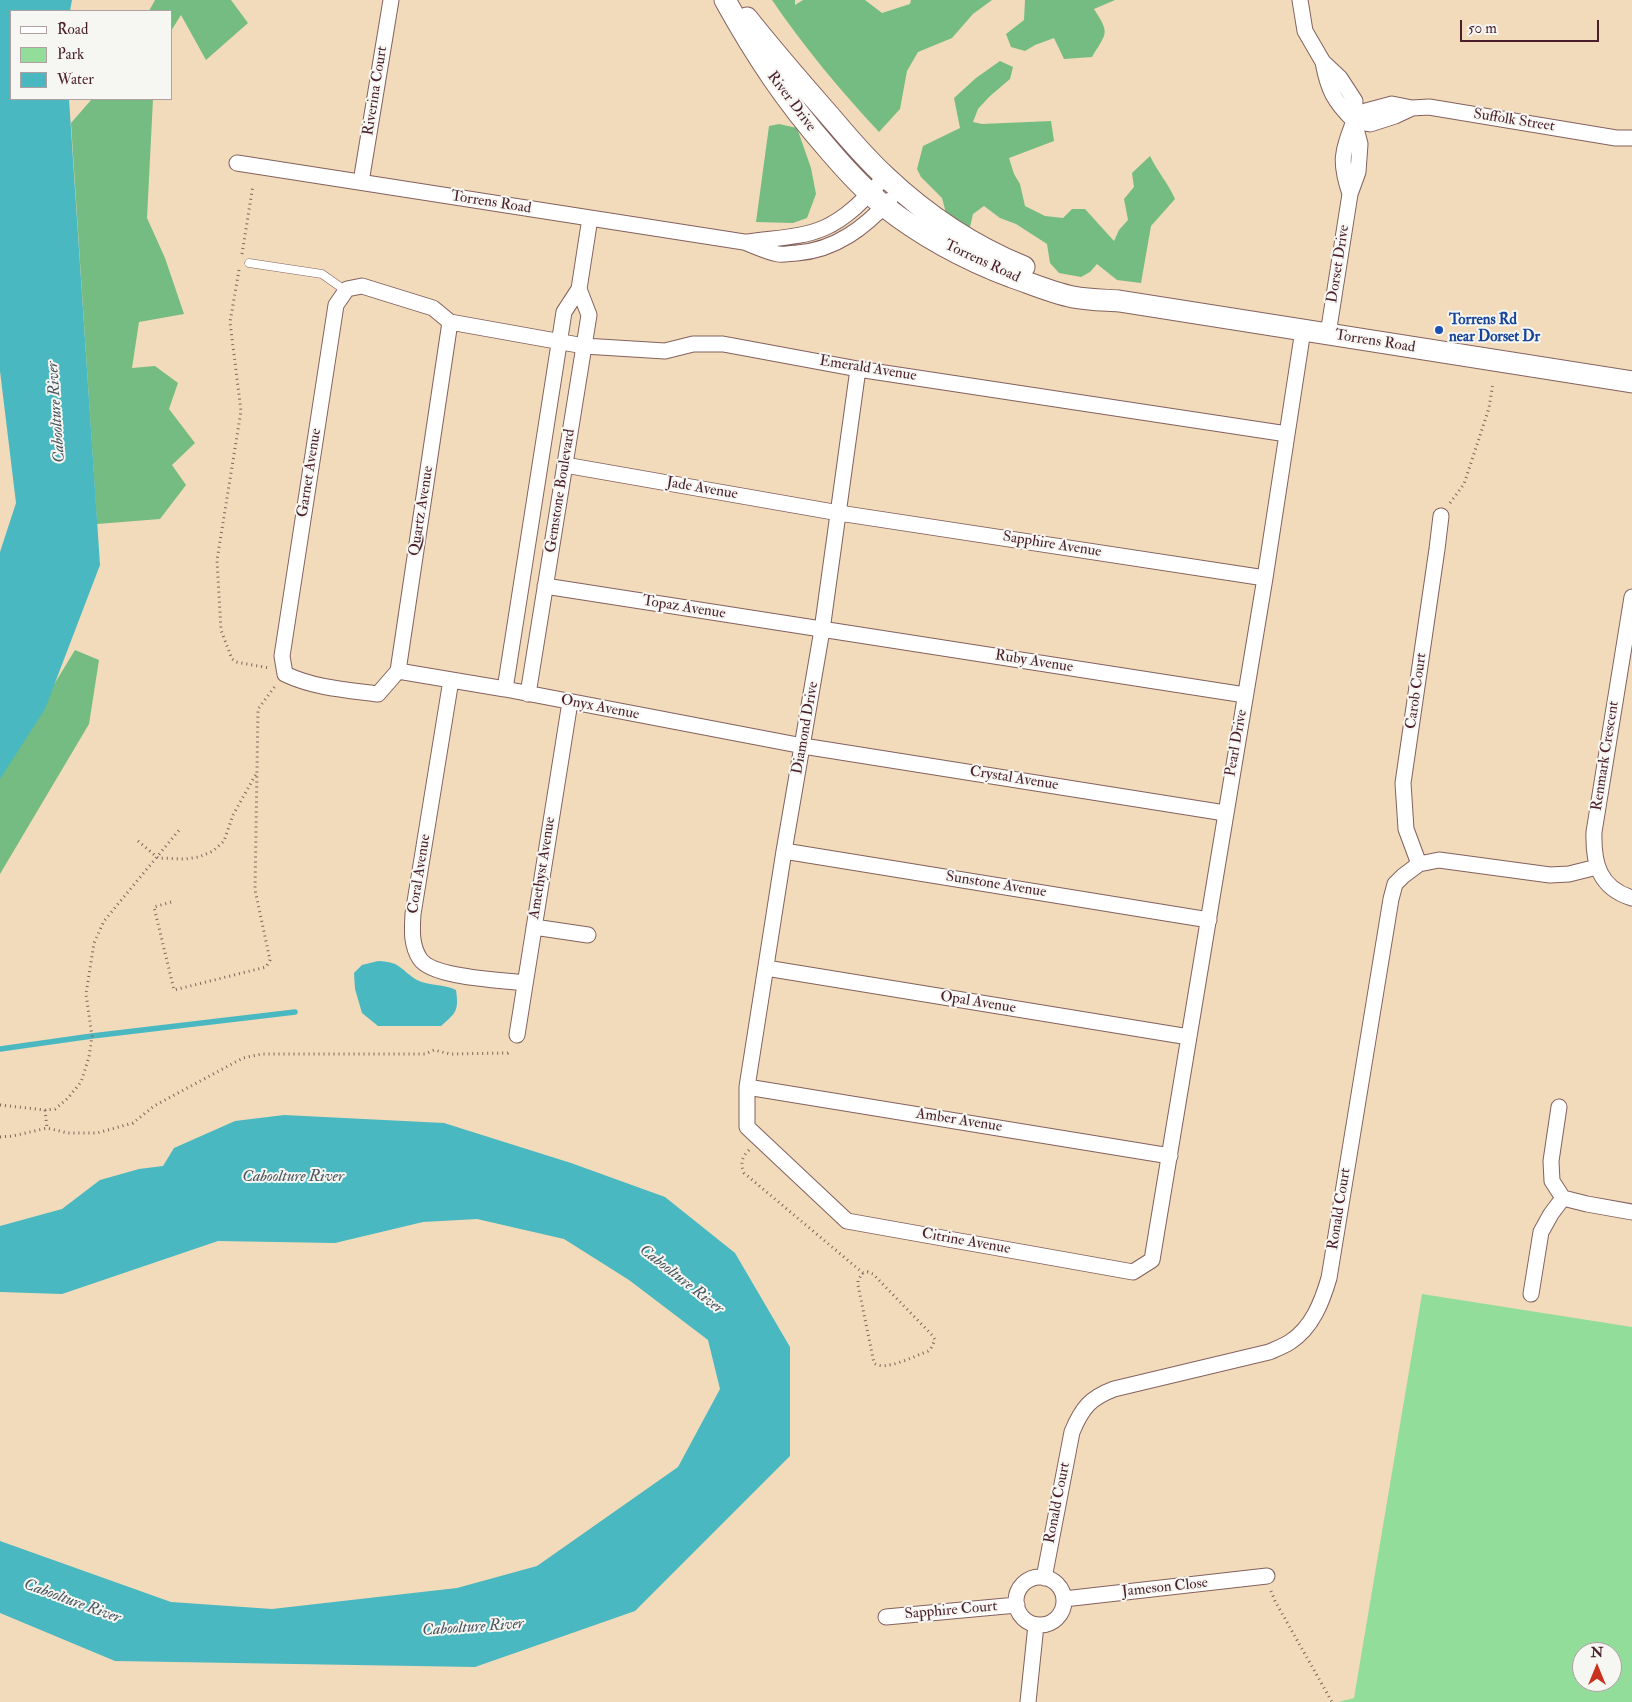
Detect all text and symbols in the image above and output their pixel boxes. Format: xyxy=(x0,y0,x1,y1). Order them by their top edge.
legend xyxy=(10,10,172,100)
scale bar xyxy=(1462,10,1601,42)
text: 50 m xyxy=(1468,19,1497,38)
text: Road xyxy=(57,20,88,39)
text: Park xyxy=(57,45,84,64)
street label: Riverina Court xyxy=(360,45,392,137)
street label: River Drive xyxy=(763,68,819,136)
text: Water xyxy=(57,70,94,89)
street label: Suffolk Street xyxy=(1472,106,1556,136)
street label: Torrens Road xyxy=(449,188,533,218)
street label: Dorset Drive xyxy=(1324,224,1354,304)
street label: Torrens Road xyxy=(941,237,1023,287)
place label: Torrens Rd near Dorset Dr xyxy=(1449,312,1540,347)
marker: Torrens Rd near Dorset Dr xyxy=(1433,324,1445,336)
street label: Torrens Road xyxy=(1333,327,1417,357)
street label: Emerald Avenue xyxy=(818,352,918,386)
water label: Caboolture River xyxy=(44,361,70,463)
street label: Garnet Avenue xyxy=(294,427,326,519)
street label: Gemstone Boulevard xyxy=(542,428,580,554)
street label: Quartz Avenue xyxy=(406,465,438,557)
street label: Jade Avenue xyxy=(665,474,739,504)
street label: Sapphire Avenue xyxy=(1001,528,1103,562)
street label: Topaz Avenue xyxy=(641,593,727,623)
street label: Ruby Avenue xyxy=(994,647,1074,677)
street label: Carob Court xyxy=(1403,652,1431,730)
street label: Diamond Drive xyxy=(789,680,823,776)
street label: Onyx Avenue xyxy=(559,692,641,724)
street label: Renmark Crescent xyxy=(1588,700,1624,812)
street label: Pearl Drive xyxy=(1222,708,1252,778)
street label: Crystal Avenue xyxy=(968,763,1060,795)
street label: Amethyst Avenue xyxy=(526,816,560,920)
street label: Coral Avenue xyxy=(405,833,435,915)
street label: Sunstone Avenue xyxy=(944,868,1048,902)
street label: Opal Avenue xyxy=(939,988,1017,1018)
street label: Amber Avenue xyxy=(915,1105,1003,1137)
street label: Ronald Court xyxy=(1325,1167,1355,1251)
water label: Caboolture River xyxy=(242,1168,344,1188)
street label: Citrine Avenue xyxy=(920,1225,1012,1259)
water label: Caboolture River xyxy=(635,1241,727,1319)
street label: Ronald Court xyxy=(1041,1461,1075,1545)
street label: Jameson Close xyxy=(1121,1575,1209,1601)
water label: Caboolture River xyxy=(21,1576,123,1628)
street label: Sapphire Court xyxy=(904,1598,998,1624)
water label: Caboolture River xyxy=(422,1615,524,1641)
north arrow xyxy=(1572,1642,1622,1692)
text: N xyxy=(1591,1644,1603,1661)

